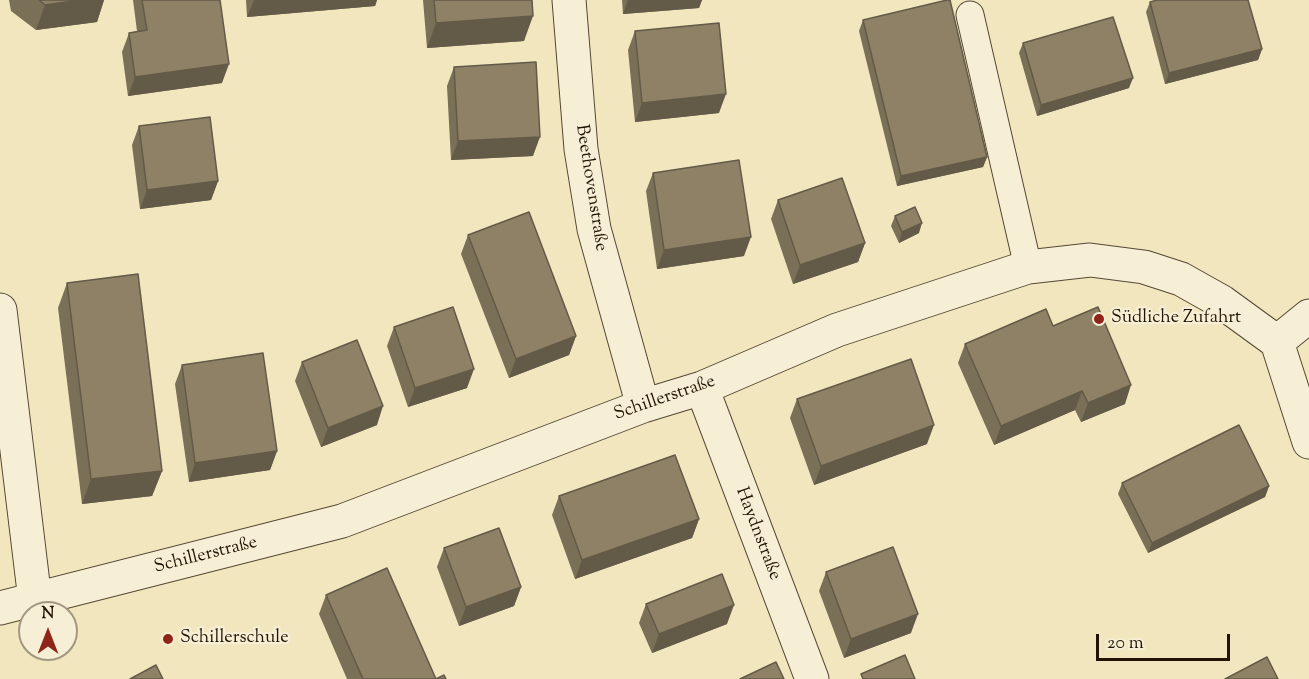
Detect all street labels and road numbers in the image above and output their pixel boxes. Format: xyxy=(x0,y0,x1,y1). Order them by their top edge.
street label: Beethovenstraße xyxy=(569,123,611,253)
street label: Schillerstraße xyxy=(612,372,718,426)
street label: Haydnstraße xyxy=(729,484,785,584)
street label: Schillerstraße xyxy=(152,533,260,579)

